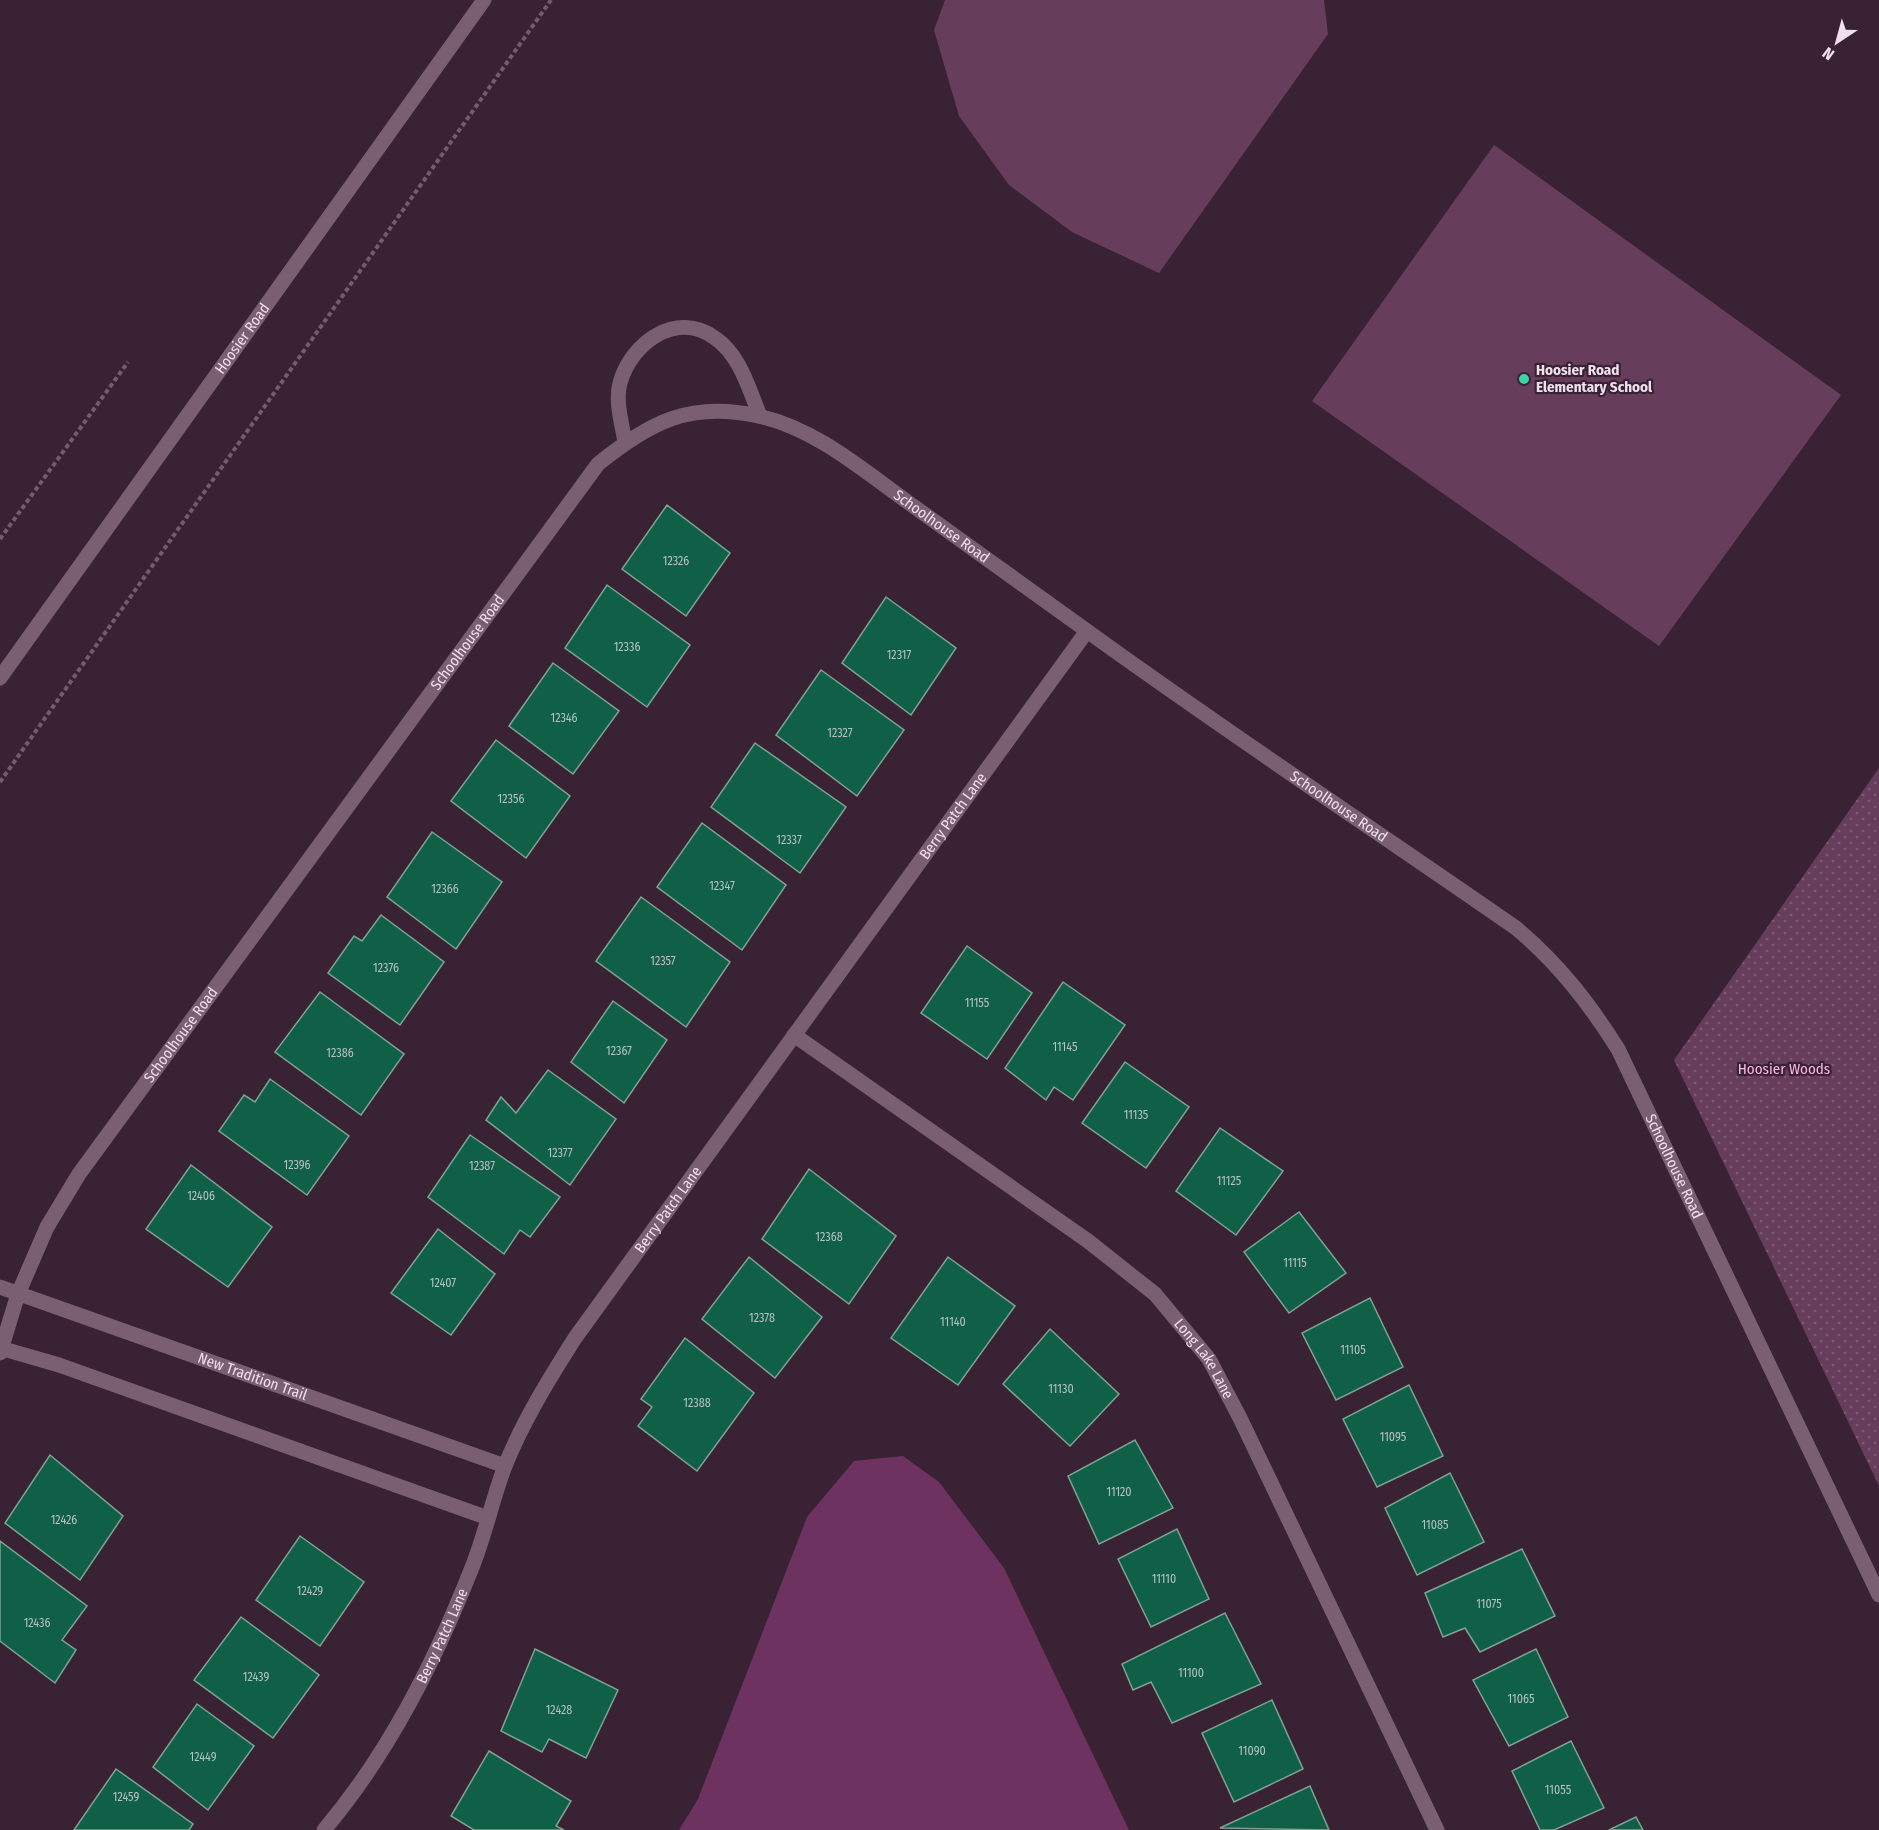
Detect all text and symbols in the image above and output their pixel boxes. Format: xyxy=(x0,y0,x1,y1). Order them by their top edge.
north arrow xyxy=(1807,12,1867,72)
text: N xyxy=(1819,43,1838,64)
street label: Hoosier Road xyxy=(211,300,274,377)
place label: Hoosier Road Elementary School xyxy=(1536,361,1653,396)
marker: Hoosier Road Elementary School xyxy=(1517,372,1531,386)
street label: Schoolhouse Road xyxy=(890,486,993,567)
house number: 12326 xyxy=(663,554,689,568)
street label: Schoolhouse Road xyxy=(427,591,508,694)
house number: 12336 xyxy=(614,640,640,654)
house number: 12317 xyxy=(887,648,911,662)
house number: 12346 xyxy=(550,711,578,725)
house number: 12327 xyxy=(827,726,853,740)
street label: Schoolhouse Road xyxy=(1287,767,1391,846)
street label: Berry Patch Lane xyxy=(916,769,990,863)
house number: 12356 xyxy=(498,792,524,806)
house number: 12337 xyxy=(776,833,802,847)
house number: 12347 xyxy=(709,879,735,893)
house number: 12366 xyxy=(431,882,459,896)
house number: 12357 xyxy=(650,954,676,968)
house number: 12376 xyxy=(373,961,399,975)
street label: Schoolhouse Road xyxy=(140,984,222,1086)
house number: 11155 xyxy=(965,996,990,1010)
house number: 11145 xyxy=(1053,1040,1078,1054)
house number: 12367 xyxy=(606,1044,632,1058)
house number: 12386 xyxy=(326,1046,354,1060)
park label: Hoosier Woods xyxy=(1738,1060,1830,1078)
house number: 11135 xyxy=(1124,1108,1149,1122)
street label: Schoolhouse Road xyxy=(1641,1111,1707,1221)
house number: 12377 xyxy=(547,1146,573,1160)
house number: 12396 xyxy=(283,1158,311,1172)
house number: 12387 xyxy=(469,1159,495,1173)
street label: Berry Patch Lane xyxy=(631,1163,705,1256)
house number: 11125 xyxy=(1217,1174,1242,1188)
house number: 12406 xyxy=(187,1189,215,1203)
house number: 12368 xyxy=(815,1230,843,1244)
house number: 11115 xyxy=(1283,1256,1307,1270)
house number: 12407 xyxy=(430,1276,456,1290)
house number: 12378 xyxy=(749,1311,775,1325)
house number: 11140 xyxy=(940,1315,966,1329)
street label: Long Lake Lane xyxy=(1170,1315,1237,1402)
house number: 11105 xyxy=(1340,1343,1366,1357)
street label: New Tradition Trail xyxy=(196,1349,310,1404)
house number: 11130 xyxy=(1048,1382,1074,1396)
house number: 12388 xyxy=(683,1396,711,1410)
house number: 11095 xyxy=(1380,1430,1407,1444)
house number: 11120 xyxy=(1106,1485,1132,1499)
house number: 12426 xyxy=(51,1513,77,1527)
house number: 11085 xyxy=(1422,1518,1449,1532)
house number: 11110 xyxy=(1152,1572,1176,1586)
house number: 12429 xyxy=(297,1584,323,1598)
street label: Berry Patch Lane xyxy=(412,1586,472,1686)
house number: 11075 xyxy=(1476,1597,1502,1611)
house number: 12436 xyxy=(24,1616,50,1630)
house number: 11100 xyxy=(1178,1666,1204,1680)
house number: 12439 xyxy=(243,1670,269,1684)
house number: 11065 xyxy=(1508,1692,1535,1706)
house number: 12428 xyxy=(546,1703,572,1717)
house number: 11090 xyxy=(1238,1744,1266,1758)
house number: 12449 xyxy=(190,1750,217,1764)
house number: 11055 xyxy=(1545,1783,1572,1797)
house number: 12459 xyxy=(113,1790,139,1804)

